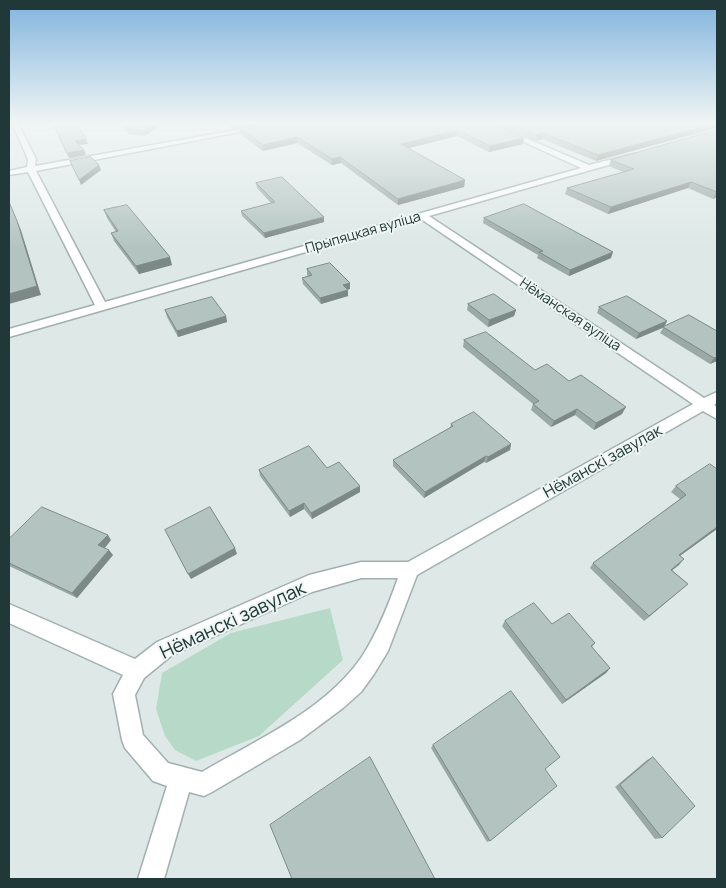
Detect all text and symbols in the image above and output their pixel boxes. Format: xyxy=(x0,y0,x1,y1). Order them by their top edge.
street label: Прыпяцкая вуліца xyxy=(303,208,423,258)
street label: Нёманская вуліца xyxy=(516,275,624,355)
street label: Нёманскі завулак xyxy=(540,421,666,503)
street label: Нёманскі завулак xyxy=(157,577,309,665)

